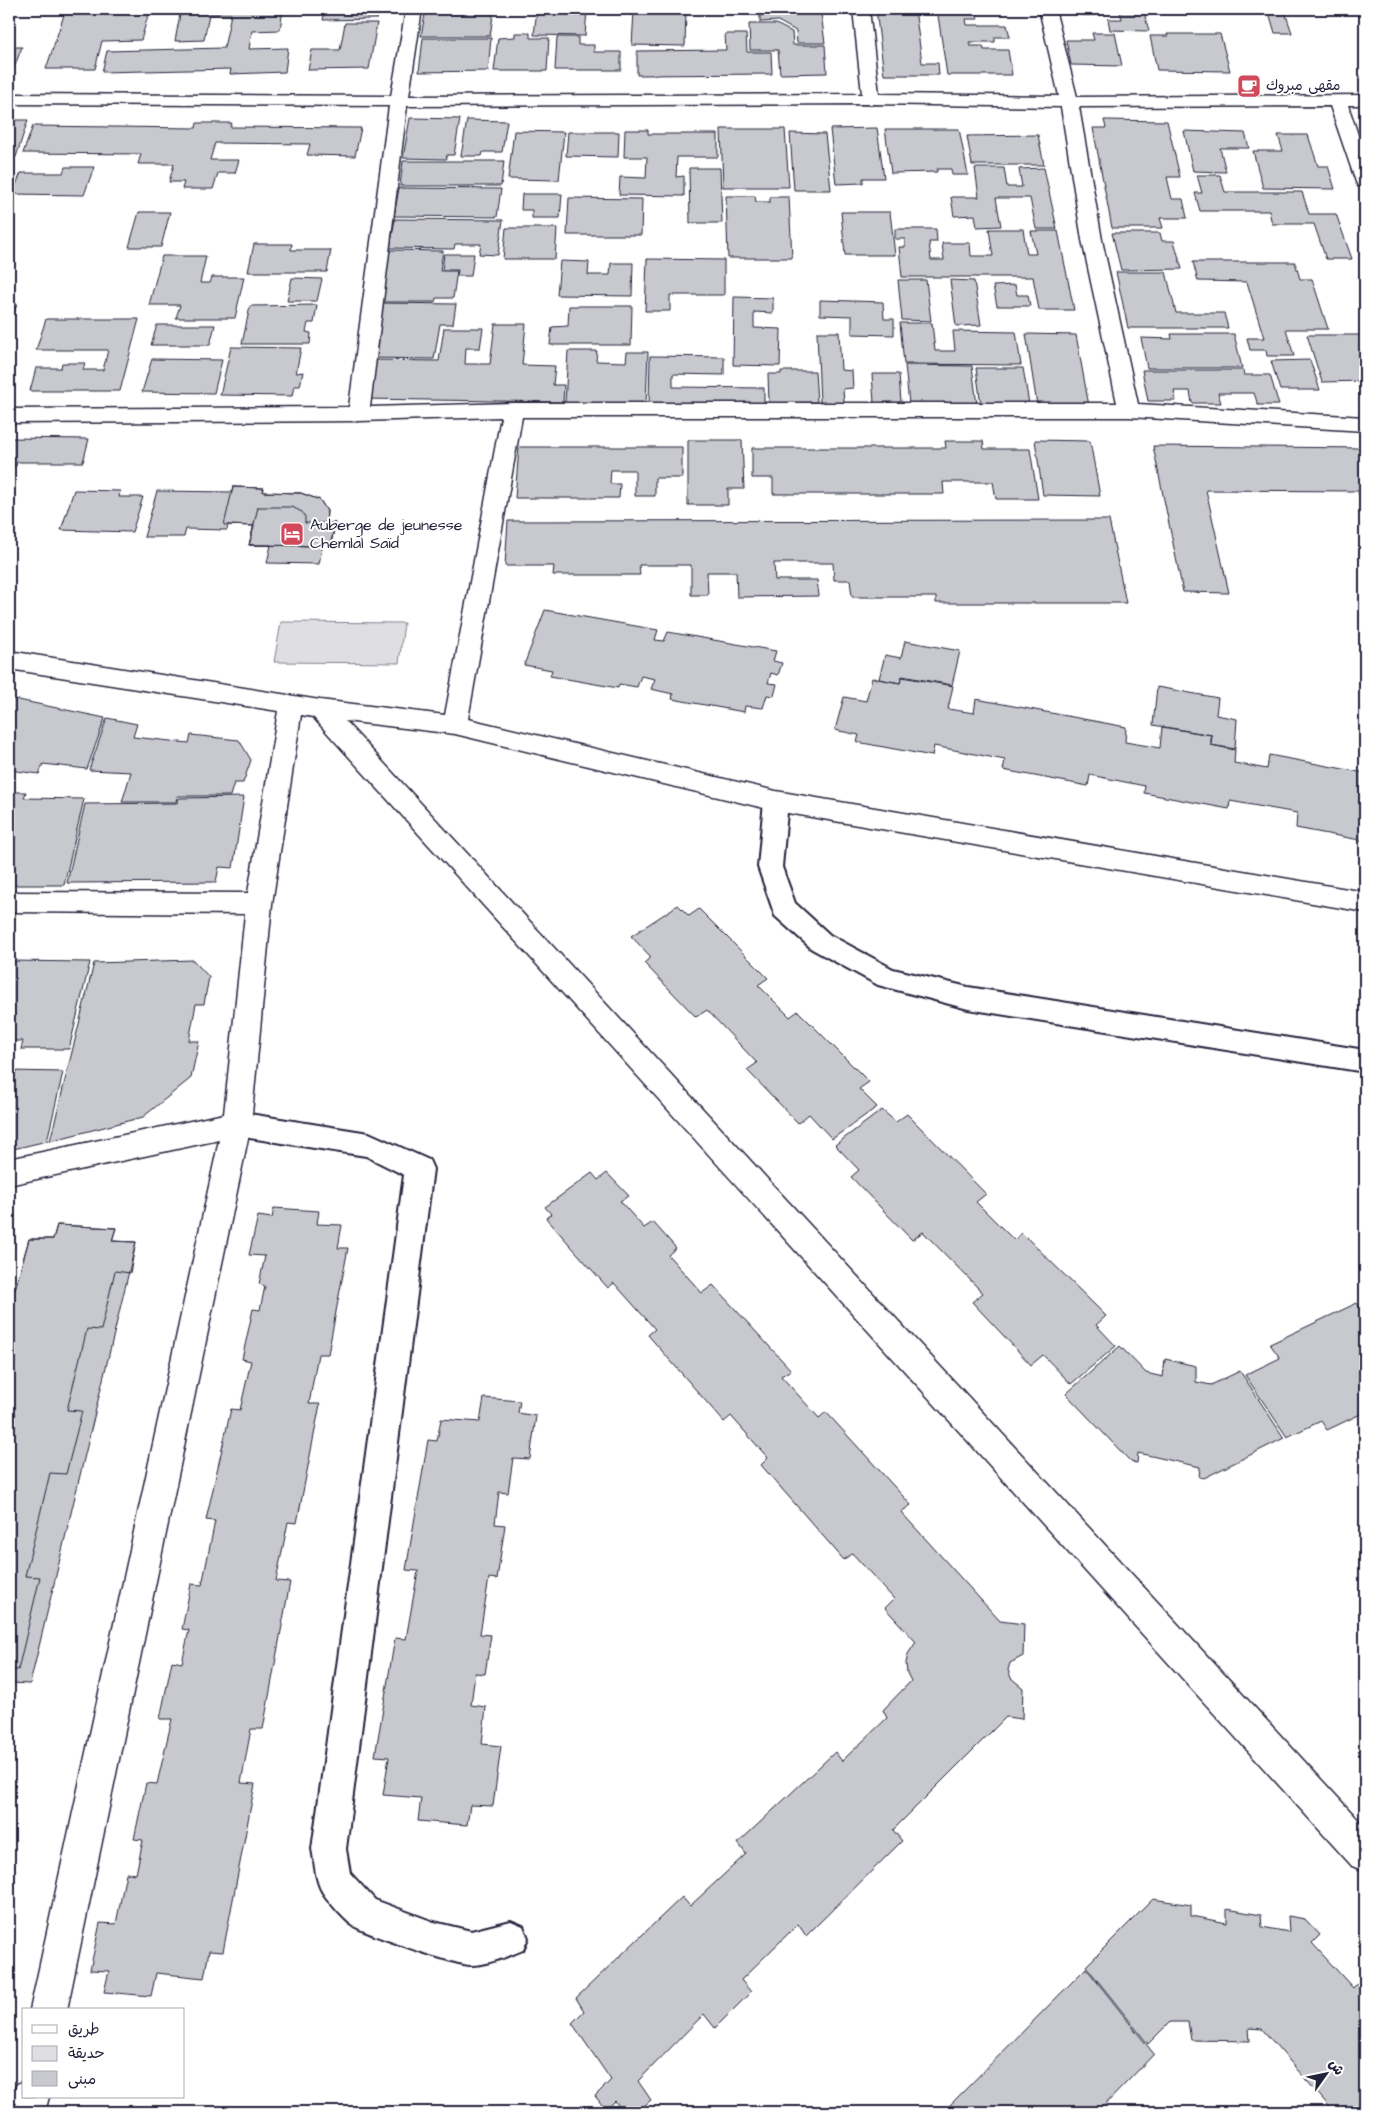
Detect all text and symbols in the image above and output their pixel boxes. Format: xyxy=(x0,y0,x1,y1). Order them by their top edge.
cafe icon: مقهى مبروك xyxy=(1236,73,1262,99)
place label: مقهى مبروك xyxy=(1266,76,1340,96)
place label: Auberge de jeunesse Chemlal Saïd xyxy=(310,514,463,554)
hotel icon: Auberge de jeunesse Chemlal Saïd xyxy=(279,521,305,547)
legend xyxy=(22,2008,185,2098)
text: طريق xyxy=(68,2019,100,2040)
text: حديقة xyxy=(68,2043,105,2064)
north arrow xyxy=(1302,2048,1352,2098)
text: ش xyxy=(1323,2056,1349,2079)
text: مبنى xyxy=(68,2069,96,2090)

